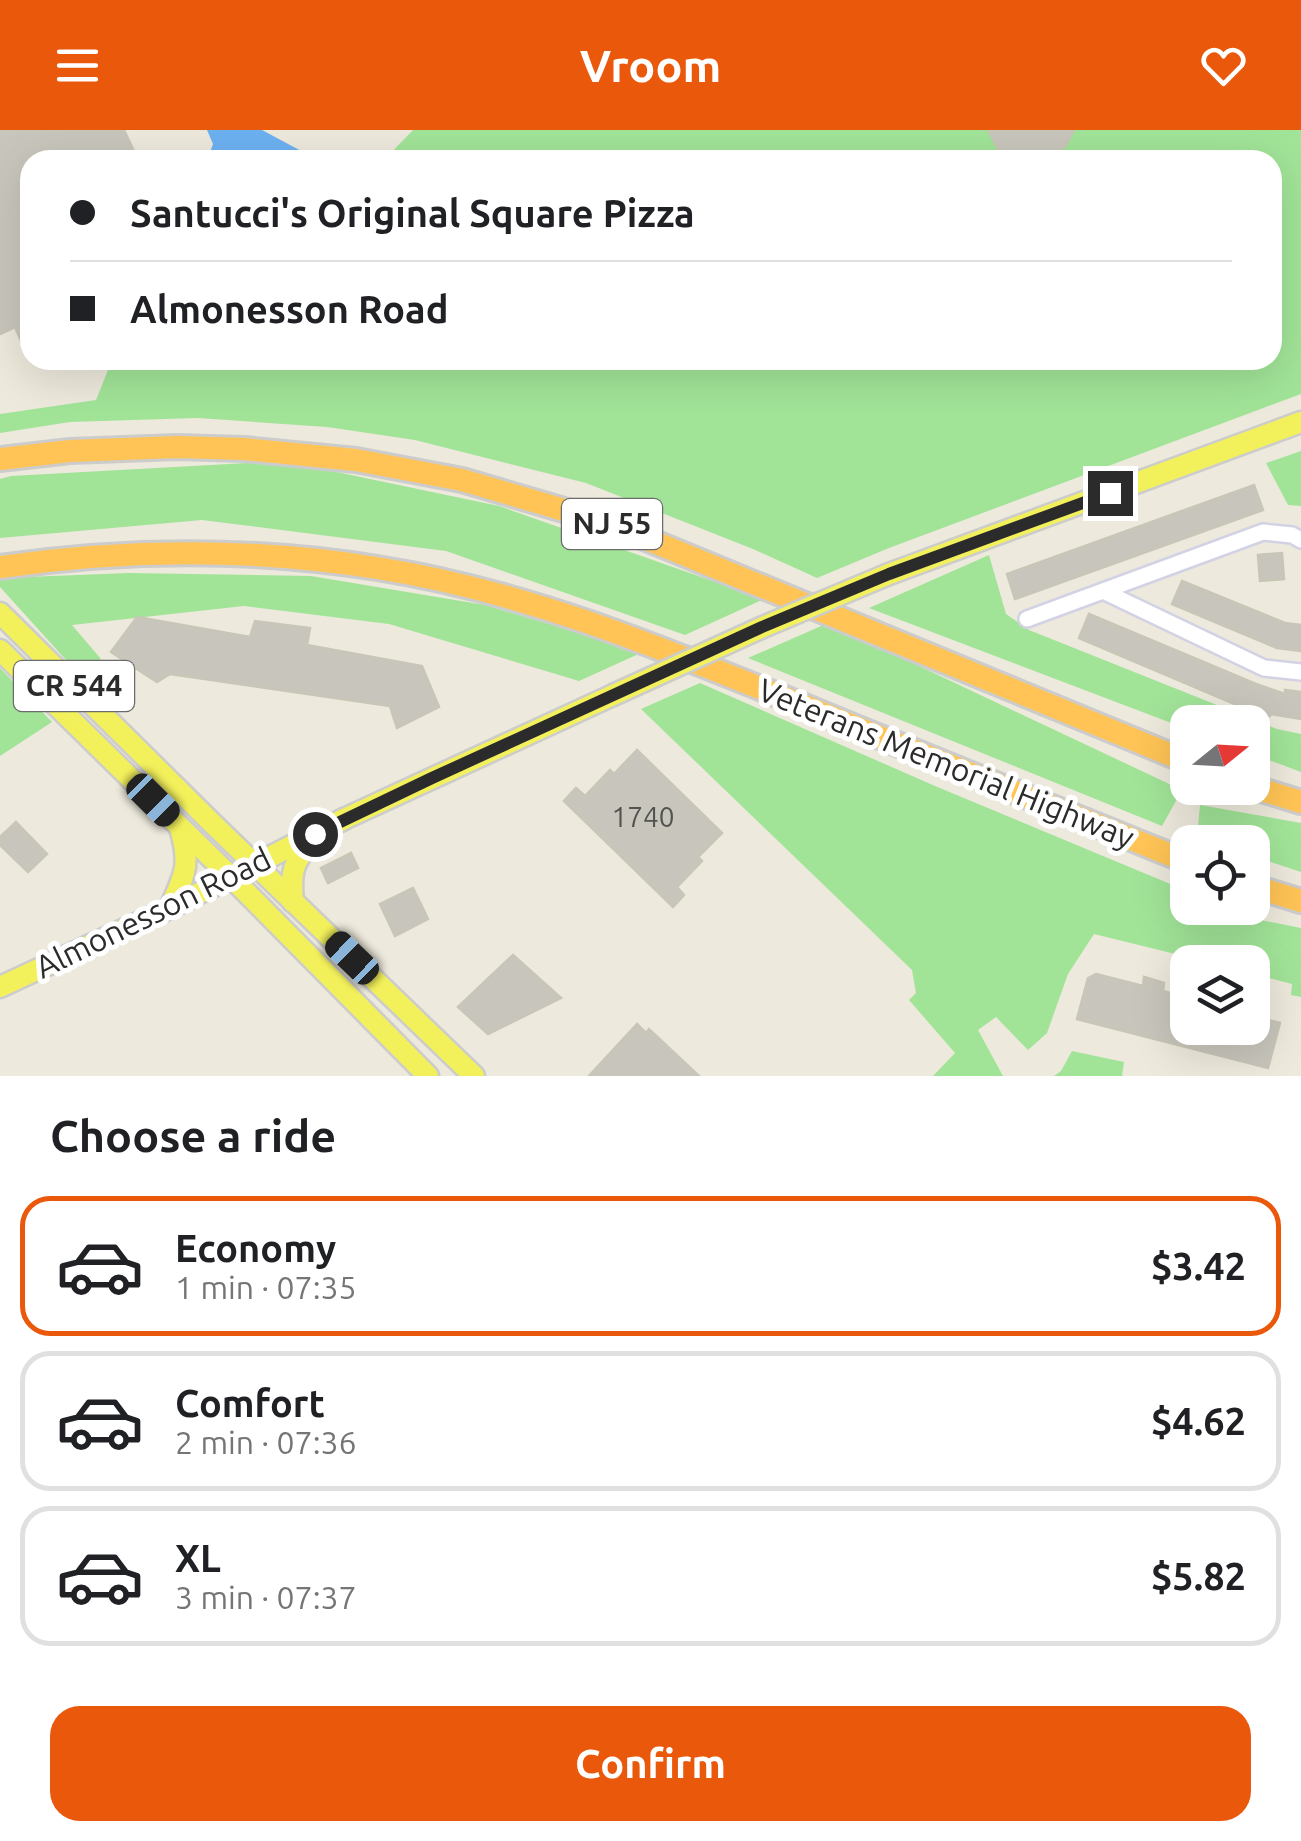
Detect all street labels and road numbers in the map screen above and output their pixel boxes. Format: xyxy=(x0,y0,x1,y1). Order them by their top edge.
road number: NJ 55 xyxy=(562,499,662,549)
road number: CR 544 xyxy=(14,661,134,711)
street label: Veterans Memorial Highway xyxy=(753,671,1140,855)
street label: Almonesson Road xyxy=(29,840,276,985)

